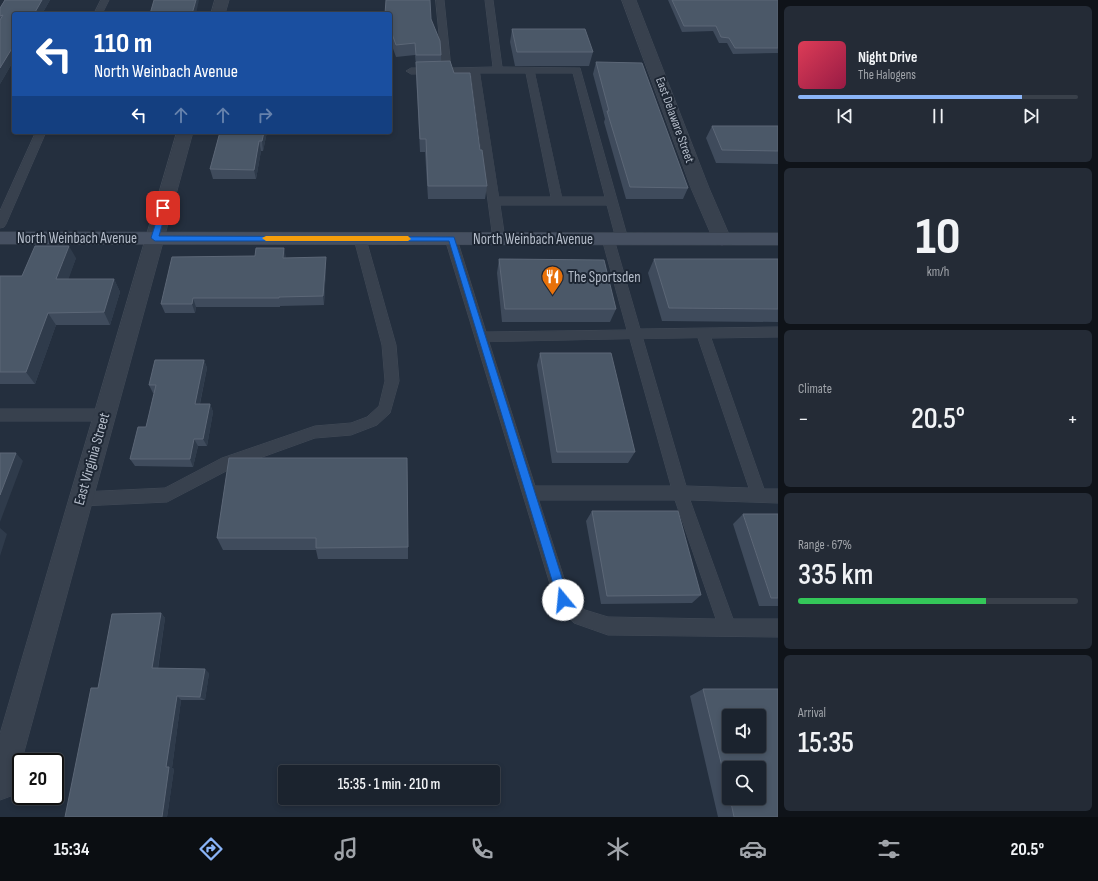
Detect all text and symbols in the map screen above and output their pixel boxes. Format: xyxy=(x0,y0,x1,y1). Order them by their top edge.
text: 110 m xyxy=(94,27,152,60)
icon: left xyxy=(28,28,80,80)
text: Night Drive xyxy=(858,48,917,67)
text: North Weinbach Avenue xyxy=(94,61,238,82)
text: The Halogens xyxy=(858,67,916,83)
street label: East Delaware Street xyxy=(652,75,698,165)
icon: left xyxy=(128,104,150,126)
icon: ahead xyxy=(170,104,192,126)
icon: ahead xyxy=(212,104,234,126)
icon: right xyxy=(254,104,276,126)
icon: previous xyxy=(834,105,856,127)
icon: pause xyxy=(927,105,949,127)
icon: next xyxy=(1020,105,1042,127)
pin xyxy=(146,191,180,225)
icon: arrive xyxy=(152,197,174,219)
text: 10 xyxy=(915,206,961,269)
street label: North Weinbach Avenue xyxy=(17,229,137,248)
street label: North Weinbach Avenue xyxy=(473,230,593,249)
restaurant icon: The Sportsden xyxy=(539,264,565,297)
text: km/h xyxy=(927,264,949,280)
place label: The Sportsden xyxy=(568,268,641,287)
text: Climate xyxy=(798,381,832,397)
text: 20.5° xyxy=(911,401,965,437)
text: − xyxy=(798,406,809,433)
text: + xyxy=(1067,406,1078,433)
street label: East Virginia Street xyxy=(70,410,114,507)
text: Range · 67% xyxy=(798,537,852,553)
text: 335 km xyxy=(798,557,873,593)
position arrow xyxy=(542,579,584,621)
text: Arrival xyxy=(798,705,826,721)
map controls xyxy=(722,709,766,805)
button: sound xyxy=(722,709,766,753)
text: 15:35 xyxy=(798,725,854,761)
speed limit sign: 20 xyxy=(12,753,64,805)
button: search xyxy=(722,761,766,805)
text: 15:35 · 1 min · 210 m xyxy=(338,775,440,794)
icon: directions xyxy=(197,835,225,863)
icon: music xyxy=(332,835,360,863)
icon: phone xyxy=(468,835,496,863)
icon: climate xyxy=(604,835,632,863)
icon: car xyxy=(739,835,767,863)
icon: filters xyxy=(875,835,903,863)
text: 15:34 xyxy=(54,839,89,860)
text: 20.5° xyxy=(1010,839,1044,860)

